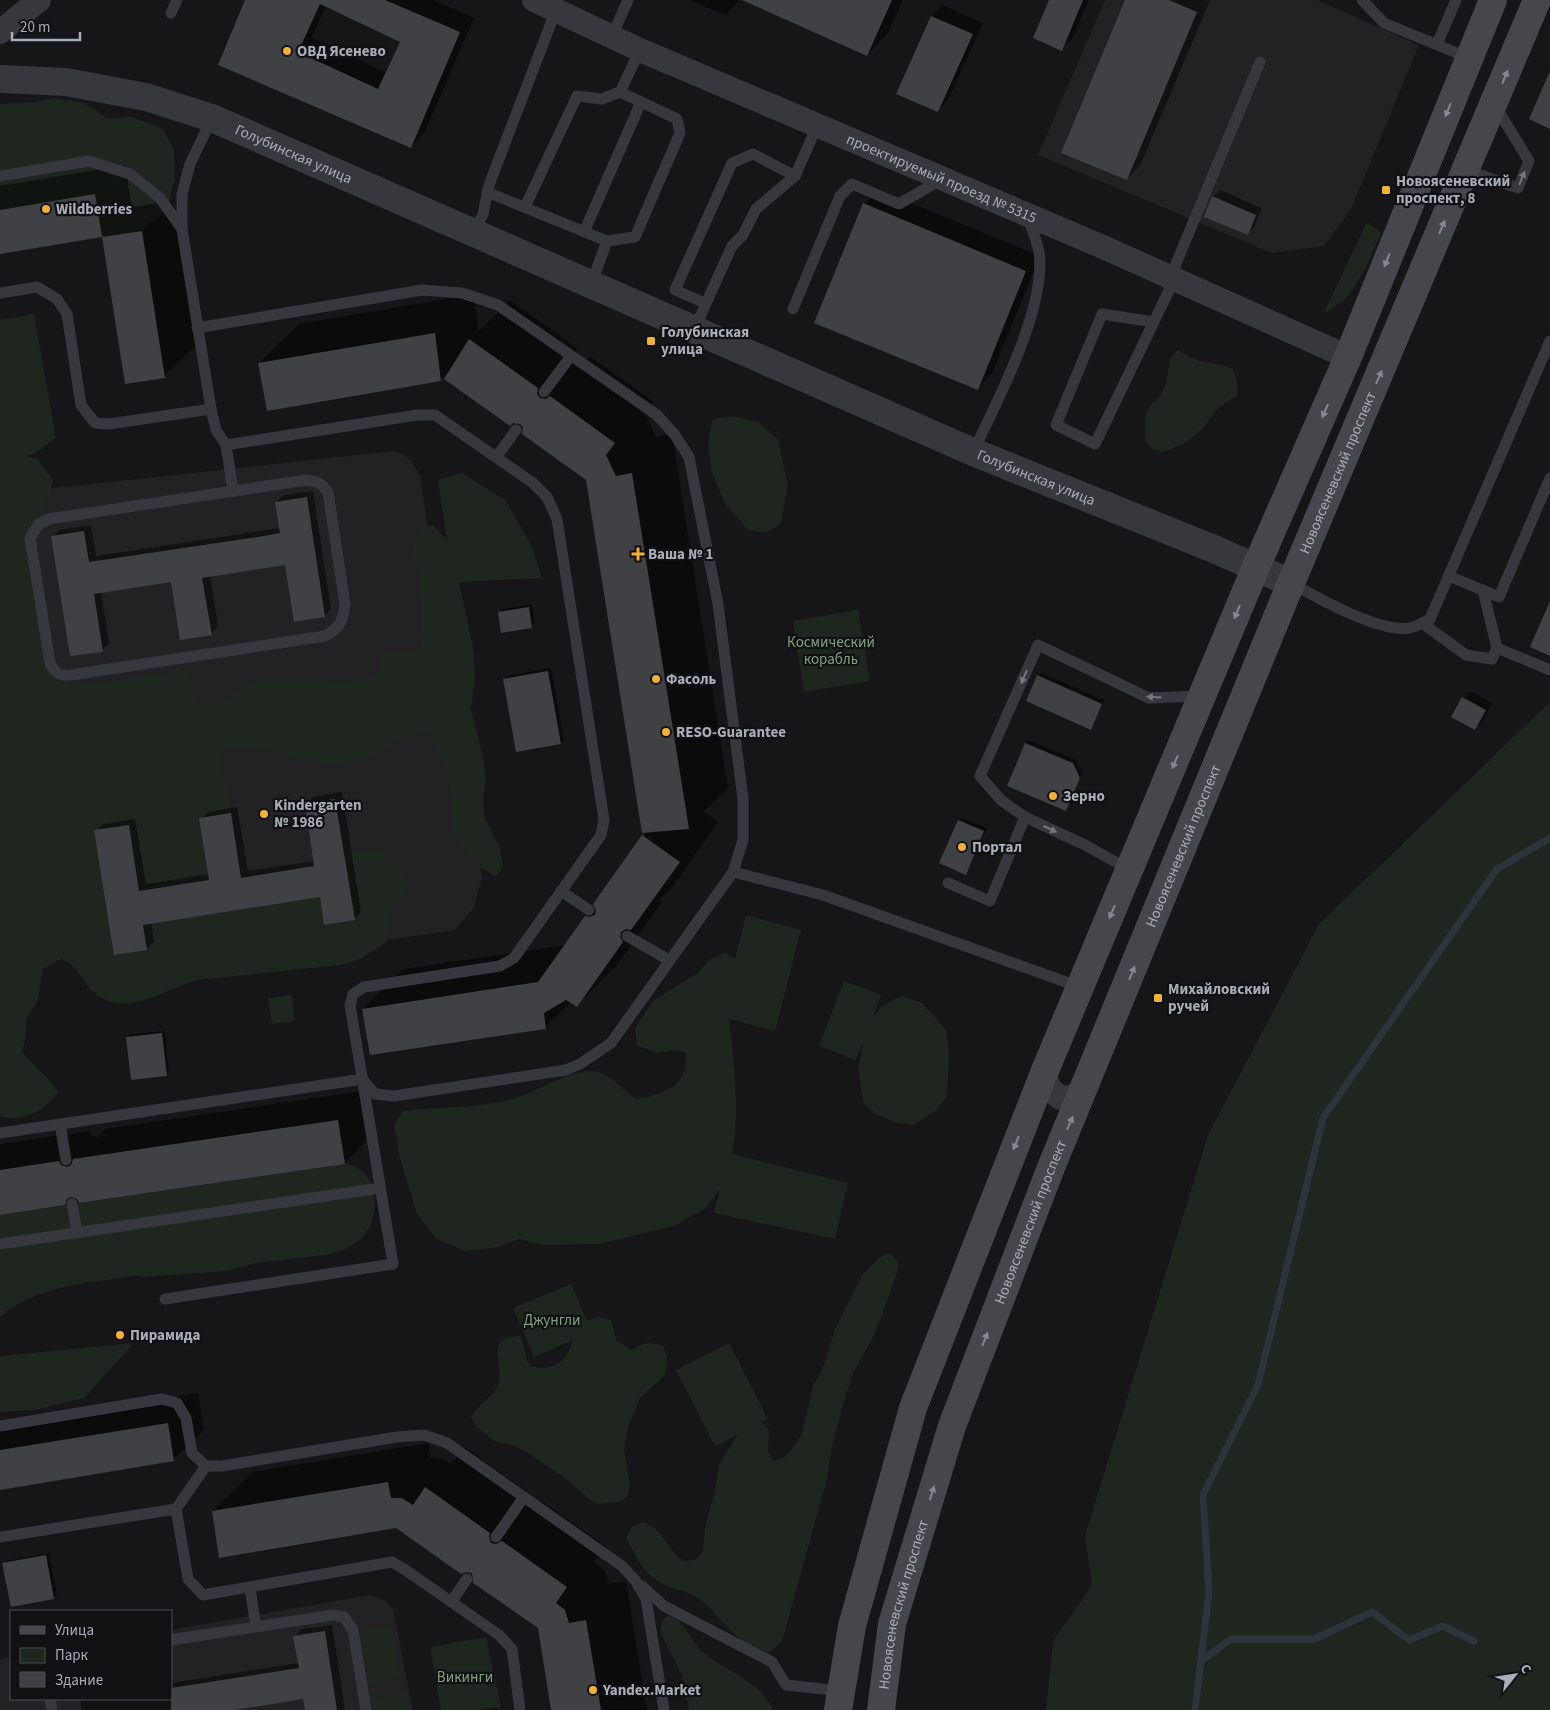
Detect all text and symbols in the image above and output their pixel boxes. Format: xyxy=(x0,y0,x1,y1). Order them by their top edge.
scale bar xyxy=(12,10,80,42)
text: 20 m xyxy=(20,17,50,38)
place label: ОВД Ясенево xyxy=(297,41,386,62)
marker: ОВД Ясенево xyxy=(281,45,293,57)
one-way arrow xyxy=(1501,70,1509,84)
one-way arrow xyxy=(1444,103,1452,118)
street label: Голубинская улица xyxy=(232,119,356,189)
street label: проектируемый проезд № 5315 xyxy=(843,129,1040,228)
one-way arrow xyxy=(1518,170,1526,185)
place label: Новоясеневский проспект, 8 xyxy=(1396,171,1510,209)
marker: Новоясеневский проспект, 8 xyxy=(1380,184,1392,196)
place label: Wildberries xyxy=(56,199,132,220)
marker: Wildberries xyxy=(40,203,52,215)
one-way arrow xyxy=(1438,219,1446,234)
one-way arrow xyxy=(1383,253,1390,268)
place label: Голубинская улица xyxy=(661,322,749,360)
marker: Голубинская улица xyxy=(645,335,657,347)
one-way arrow xyxy=(1375,370,1383,384)
street label: Новоясеневский проспект xyxy=(1294,388,1381,557)
one-way arrow xyxy=(1320,404,1328,418)
street label: Голубинская улица xyxy=(974,444,1099,511)
place label: Ваша № 1 xyxy=(648,544,713,565)
marker: Ваша № 1 xyxy=(632,548,644,560)
one-way arrow xyxy=(1233,605,1241,619)
park label: Космический корабль xyxy=(787,632,875,670)
place label: Фасоль xyxy=(666,669,717,690)
one-way arrow xyxy=(1019,670,1027,684)
marker: Фасоль xyxy=(650,673,662,685)
one-way arrow xyxy=(1146,692,1162,700)
place label: RESO-Guarantee xyxy=(676,722,786,743)
marker: RESO-Guarantee xyxy=(660,726,672,738)
one-way arrow xyxy=(1170,755,1178,769)
street label: Новоясеневский проспект xyxy=(1140,761,1226,931)
place label: Зерно xyxy=(1063,786,1105,807)
marker: Зерно xyxy=(1047,790,1059,802)
place label: Kindergarten № 1986 xyxy=(274,795,362,833)
marker: Kindergarten № 1986 xyxy=(258,808,270,820)
one-way arrow xyxy=(1043,825,1057,833)
place label: Портал xyxy=(972,837,1022,858)
marker: Портал xyxy=(956,841,968,853)
one-way arrow xyxy=(1107,905,1115,919)
one-way arrow xyxy=(1128,965,1136,980)
place label: Михайловский ручей xyxy=(1168,979,1270,1017)
marker: Михайловский ручей xyxy=(1152,992,1164,1004)
one-way arrow xyxy=(1067,1116,1075,1130)
one-way arrow xyxy=(1011,1136,1019,1150)
street label: Новоясеневский проспект xyxy=(989,1137,1072,1307)
park label: Джунгли xyxy=(524,1310,580,1331)
place label: Пирамида xyxy=(130,1325,201,1346)
marker: Пирамида xyxy=(114,1329,126,1341)
one-way arrow xyxy=(982,1332,989,1347)
one-way arrow xyxy=(928,1485,936,1500)
street label: Новоясеневский проспект xyxy=(873,1517,934,1691)
legend xyxy=(10,1610,172,1700)
text: Улица xyxy=(55,1620,94,1641)
text: Парк xyxy=(55,1645,89,1666)
north arrow xyxy=(1490,1650,1540,1700)
text: С xyxy=(1515,1660,1536,1678)
park label: Викинги xyxy=(437,1667,493,1688)
text: Здание xyxy=(55,1670,103,1691)
place label: Yandex.Market xyxy=(602,1680,701,1701)
marker: Yandex.Market xyxy=(587,1684,599,1696)

